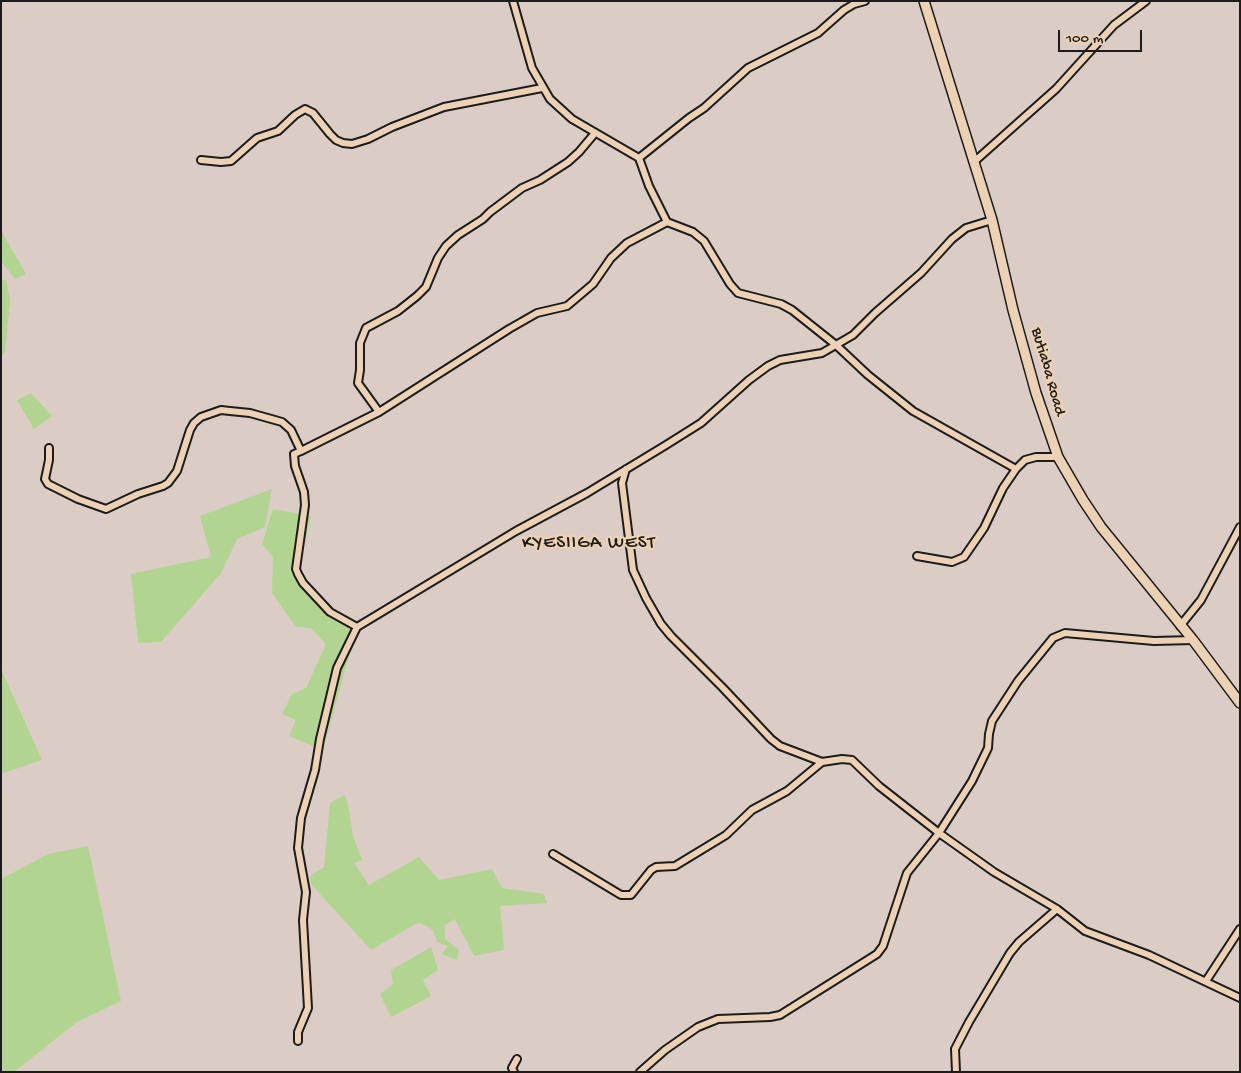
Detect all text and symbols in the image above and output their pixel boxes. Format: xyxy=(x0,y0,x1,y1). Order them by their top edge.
scale bar xyxy=(1061,20,1145,52)
text: 100 m xyxy=(1066,30,1103,48)
street label: Butiaba Road xyxy=(1025,326,1069,418)
district label: KYESIIGA WEST xyxy=(520,533,658,555)

